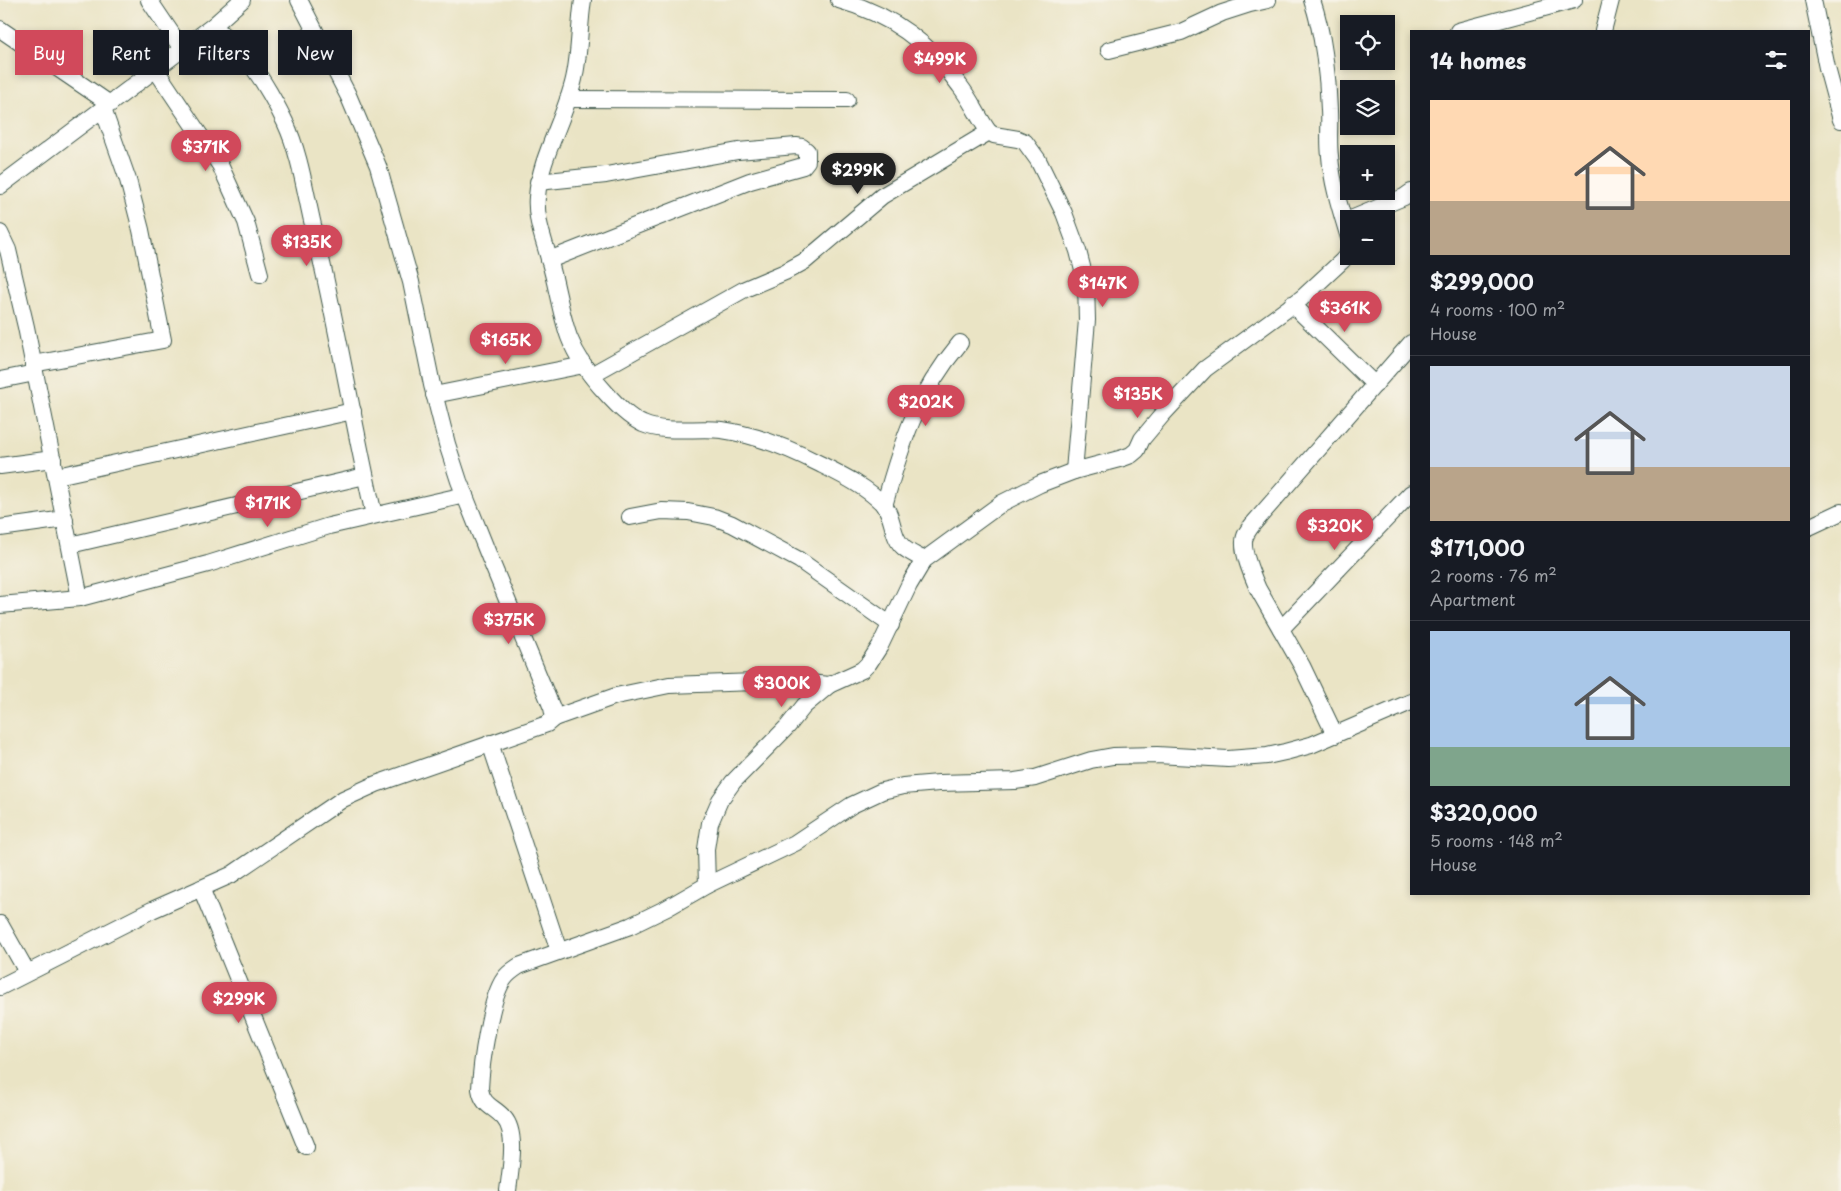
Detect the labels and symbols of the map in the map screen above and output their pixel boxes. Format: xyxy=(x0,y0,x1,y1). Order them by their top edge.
pin: $499K xyxy=(905,42,975,84)
pin: $371K xyxy=(171,130,241,172)
pin: $299K xyxy=(823,152,893,195)
pin: $135K xyxy=(272,224,342,267)
pin: $147K xyxy=(1068,266,1138,308)
pin: $361K xyxy=(1310,290,1380,333)
pin: $165K xyxy=(471,322,541,365)
pin: $135K xyxy=(1103,376,1173,419)
pin: $202K xyxy=(891,384,961,427)
pin: $171K xyxy=(233,486,303,528)
pin: $320K xyxy=(1300,508,1370,551)
pin: $375K xyxy=(474,602,544,645)
pin: $300K xyxy=(747,666,817,708)
pin: $299K xyxy=(204,982,274,1024)

